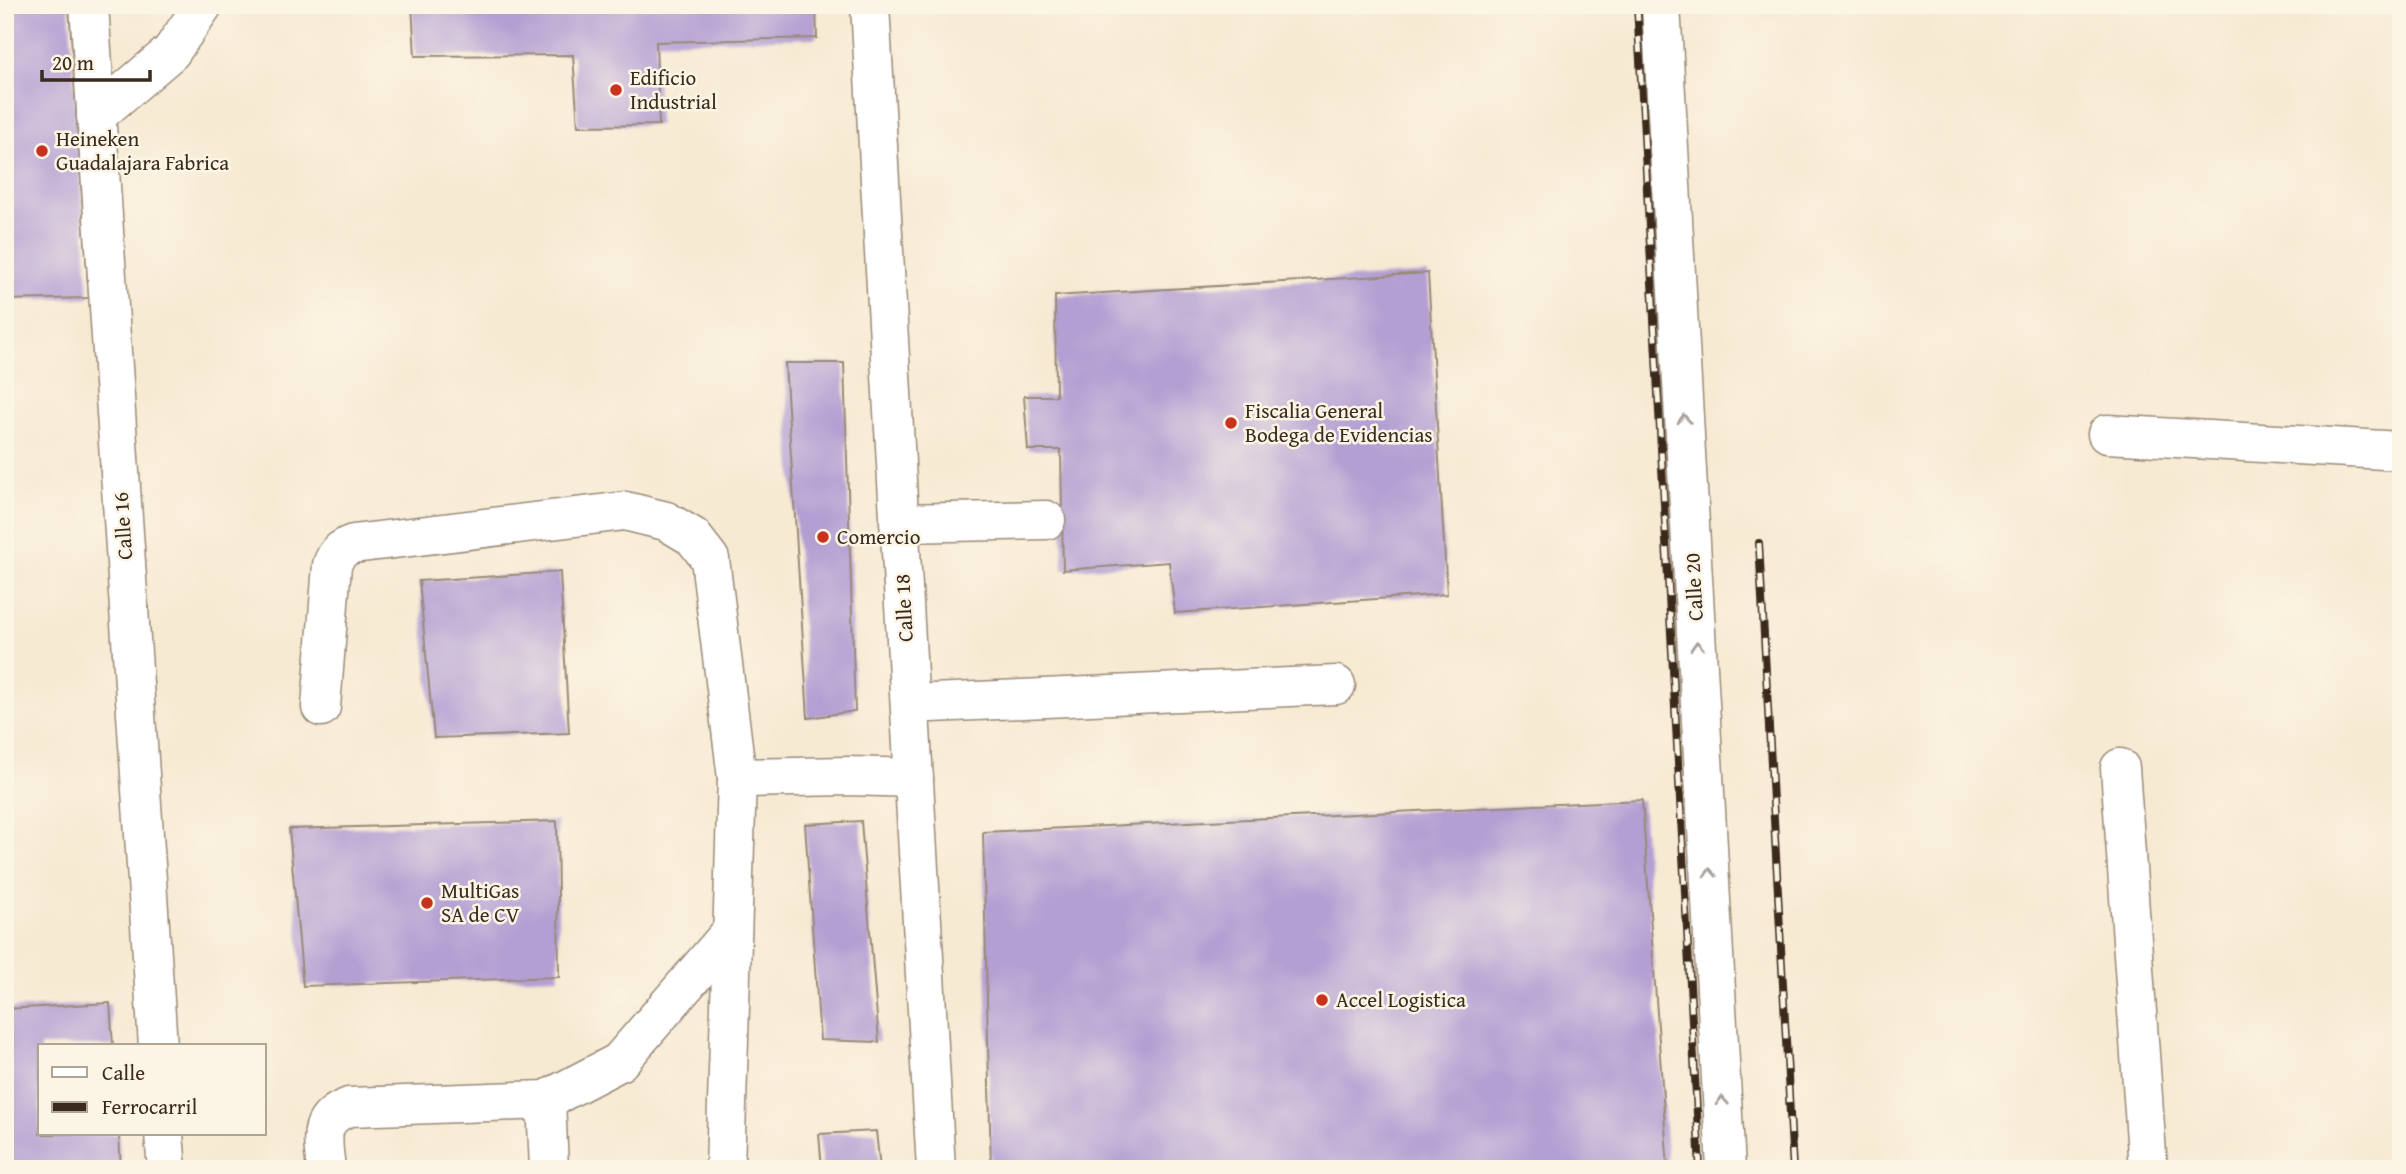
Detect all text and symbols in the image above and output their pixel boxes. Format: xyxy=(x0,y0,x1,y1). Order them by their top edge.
scale bar xyxy=(42,38,150,82)
text: 20 m xyxy=(52,47,94,78)
place label: Edificio Industrial xyxy=(630,62,717,117)
marker: Edificio Industrial xyxy=(608,82,624,98)
place label: Heineken Guadalajara Fabrica xyxy=(56,123,229,178)
marker: Heineken Guadalajara Fabrica xyxy=(34,143,50,159)
place label: Fiscalia General Bodega de Evidencias xyxy=(1245,395,1433,450)
one-way arrow xyxy=(1677,413,1692,424)
marker: Fiscalia General Bodega de Evidencias xyxy=(1223,415,1239,431)
street label: Calle 16 xyxy=(105,491,140,561)
place label: Comercio xyxy=(837,521,920,552)
marker: Comercio xyxy=(815,529,831,545)
street label: Calle 20 xyxy=(1676,552,1711,622)
street label: Calle 18 xyxy=(886,573,921,643)
one-way arrow xyxy=(1690,641,1705,652)
one-way arrow xyxy=(1702,868,1717,879)
place label: MultiGas SA de CV xyxy=(441,875,520,930)
marker: MultiGas SA de CV xyxy=(419,895,435,911)
place label: Accel Logistica xyxy=(1336,984,1466,1015)
marker: Accel Logistica xyxy=(1314,992,1330,1008)
legend xyxy=(38,1044,266,1136)
text: Calle xyxy=(102,1057,145,1088)
text: Ferrocarril xyxy=(102,1091,197,1122)
one-way arrow xyxy=(1715,1095,1730,1106)

